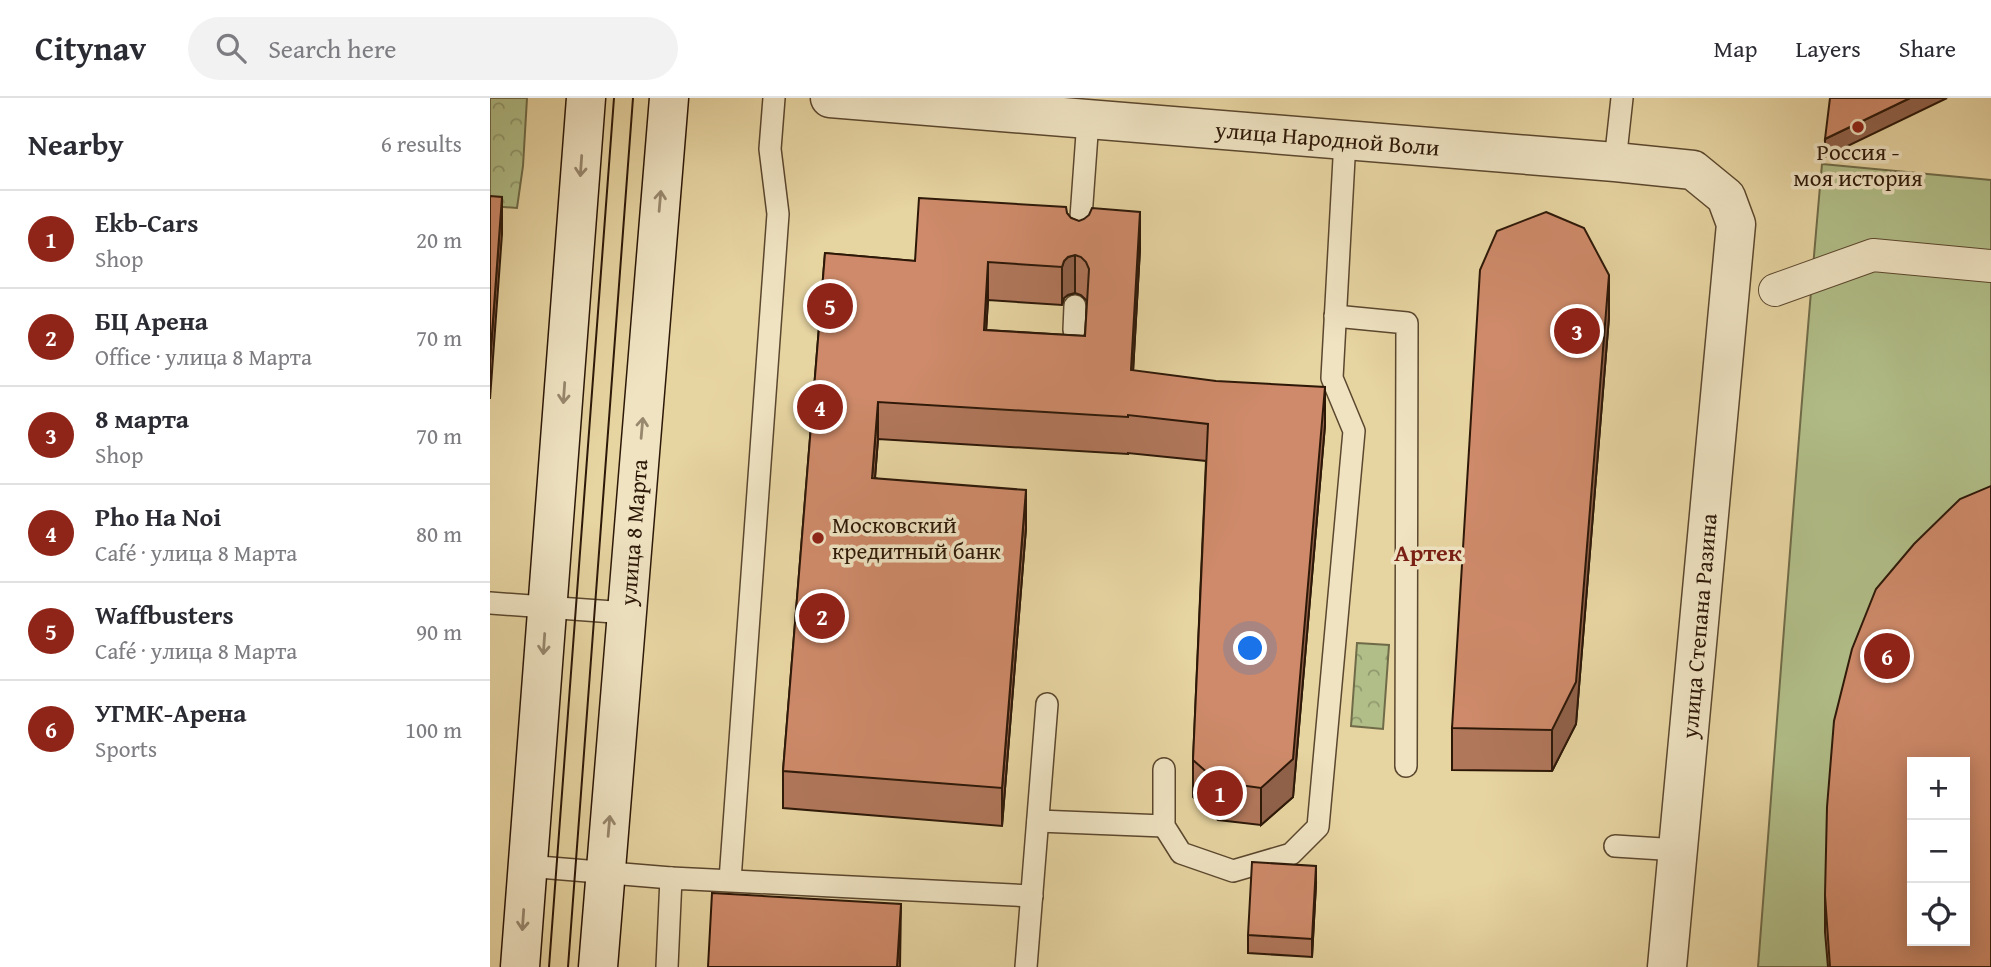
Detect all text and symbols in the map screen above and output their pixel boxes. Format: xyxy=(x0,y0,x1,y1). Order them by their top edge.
search box xyxy=(188,17,678,80)
text: Citynav xyxy=(35,24,146,72)
icon: search xyxy=(212,29,250,67)
text: Search here xyxy=(268,29,396,68)
text: Map xyxy=(1714,31,1757,66)
text: Layers xyxy=(1795,31,1861,66)
text: Share xyxy=(1899,31,1956,66)
street label: улица Народной Воли xyxy=(1213,112,1441,164)
marker: Россия - моя история xyxy=(1850,119,1866,135)
text: Nearby xyxy=(28,122,124,166)
text: 6 results xyxy=(381,127,462,160)
place label: Россия - моя история xyxy=(1793,135,1923,194)
one-way arrow xyxy=(574,154,587,177)
one-way arrow xyxy=(654,190,667,213)
text: Ekb-Cars xyxy=(95,203,198,242)
text: 1 xyxy=(45,223,57,256)
text: 20 m xyxy=(416,223,462,256)
text: Shop xyxy=(95,242,143,275)
pin: 5 xyxy=(807,280,853,332)
text: БЦ Арена xyxy=(95,301,208,340)
pin: 3 xyxy=(1554,305,1600,357)
text: 2 xyxy=(45,321,57,354)
text: 70 m xyxy=(416,321,462,354)
text: Office · улица 8 Марта xyxy=(95,340,312,373)
one-way arrow xyxy=(557,381,570,404)
pin: 4 xyxy=(797,381,843,433)
text: 8 марта xyxy=(95,399,189,438)
one-way arrow xyxy=(636,417,649,440)
text: 3 xyxy=(45,419,57,452)
text: 70 m xyxy=(416,419,462,452)
text: Shop xyxy=(95,438,143,471)
street label: улица 8 Марта xyxy=(610,458,655,608)
text: Pho Ha Noi xyxy=(95,497,221,536)
place label: Московский кредитный банк xyxy=(832,508,1001,567)
street label: улица Степана Разина xyxy=(1672,512,1725,741)
text: 4 xyxy=(45,517,57,550)
text: 80 m xyxy=(416,517,462,550)
marker: Московский кредитный банк xyxy=(810,530,826,546)
district label: Артек xyxy=(1394,535,1462,570)
text: Café · улица 8 Марта xyxy=(95,536,297,569)
pin: 2 xyxy=(799,590,845,642)
text: Waffbusters xyxy=(95,595,234,634)
text: 5 xyxy=(45,615,57,648)
text: 90 m xyxy=(416,615,462,648)
pin: 6 xyxy=(1864,630,1910,682)
your location xyxy=(1233,631,1267,665)
one-way arrow xyxy=(538,632,551,655)
text: Café · улица 8 Марта xyxy=(95,634,297,667)
text: УГМК-Арена xyxy=(95,693,247,732)
text: 6 xyxy=(45,713,57,746)
text: 100 m xyxy=(405,713,462,746)
text: Sports xyxy=(95,732,157,765)
map controls xyxy=(1907,757,1970,946)
button: + xyxy=(1907,757,1970,820)
pin: 1 xyxy=(1197,767,1243,819)
one-way arrow xyxy=(603,815,616,837)
button: − xyxy=(1907,820,1970,883)
button: locate xyxy=(1907,883,1970,946)
one-way arrow xyxy=(516,908,529,931)

